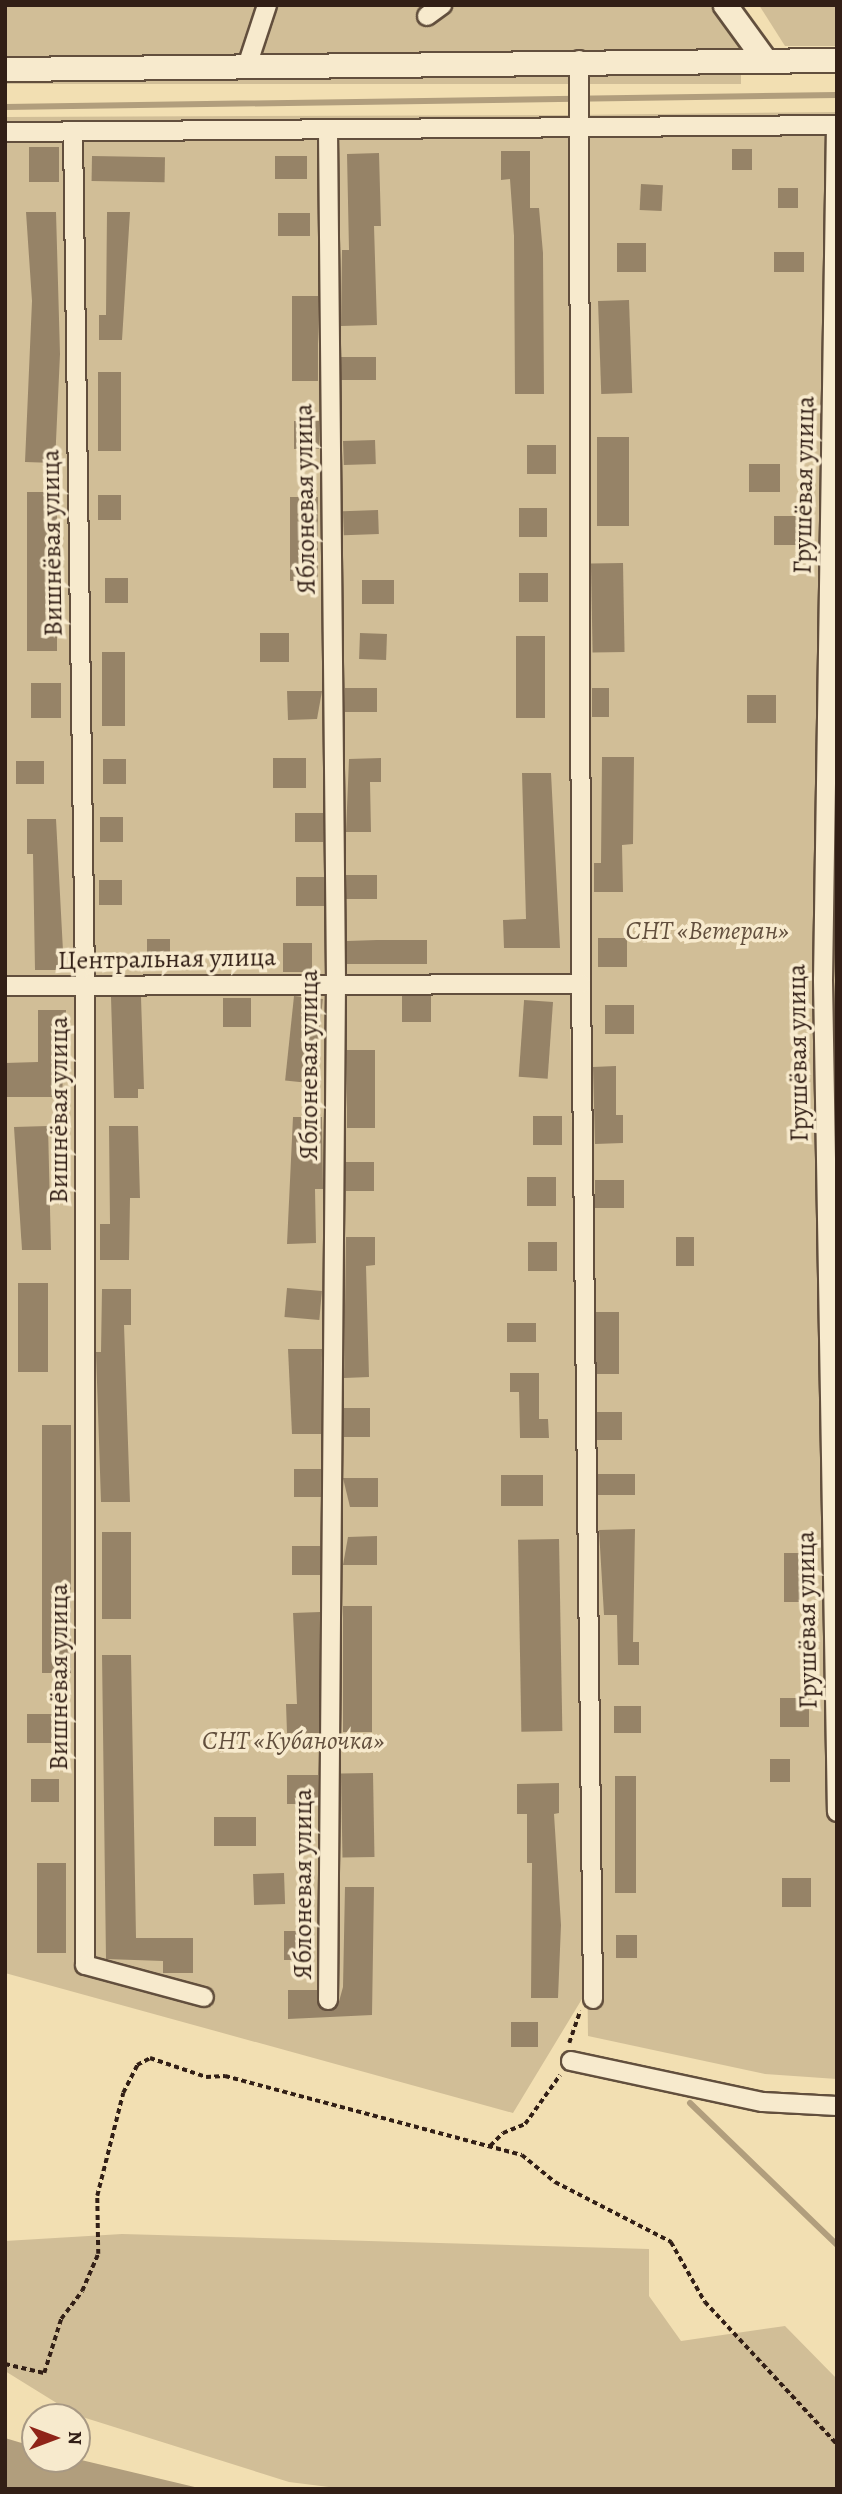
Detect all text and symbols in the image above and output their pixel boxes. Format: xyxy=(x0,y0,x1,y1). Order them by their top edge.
street label: Грушёвая улица xyxy=(787,396,821,574)
street label: Яблоневая улица xyxy=(288,403,322,595)
street label: Вишнёвая улица xyxy=(35,449,69,637)
park label: СНТ «Ветеран» xyxy=(625,915,789,947)
street label: Центральная улица xyxy=(58,941,276,977)
street label: Грушёвая улица xyxy=(781,964,815,1142)
street label: Яблоневая улица xyxy=(293,969,325,1161)
street label: Вишнёвая улица xyxy=(43,1016,75,1204)
street label: Грушёвая улица xyxy=(790,1531,824,1709)
street label: Вишнёвая улица xyxy=(43,1583,75,1771)
park label: СНТ «Кубаночка» xyxy=(202,1725,384,1757)
street label: Яблоневая улица xyxy=(287,1788,319,1980)
north arrow xyxy=(21,2403,91,2473)
text: N xyxy=(62,2431,88,2445)

